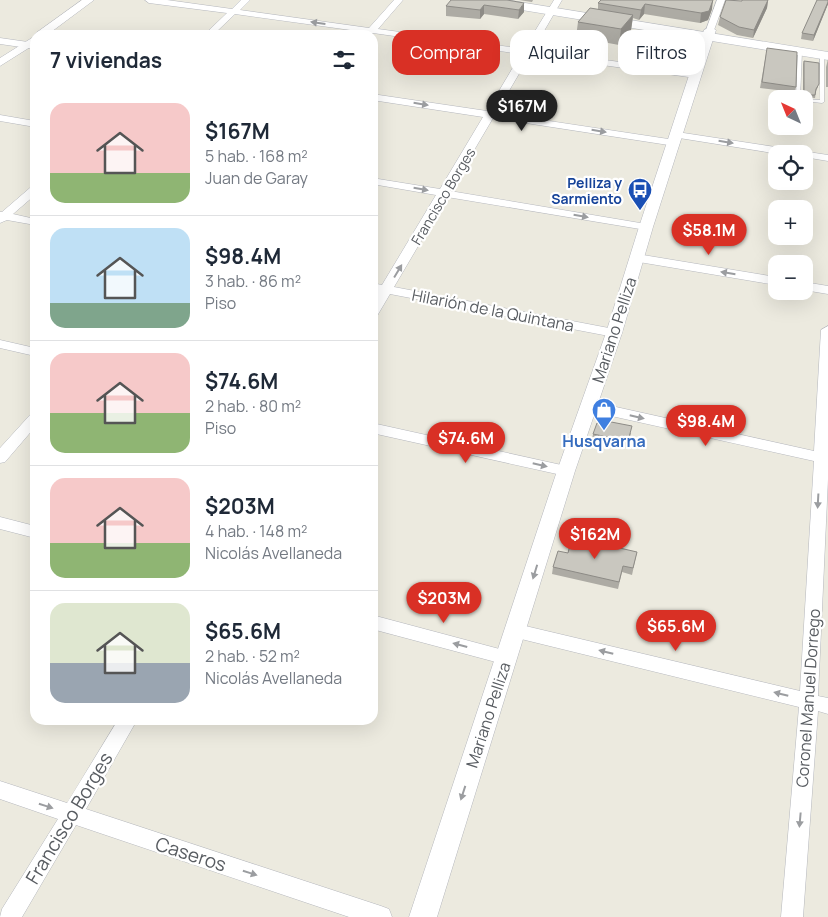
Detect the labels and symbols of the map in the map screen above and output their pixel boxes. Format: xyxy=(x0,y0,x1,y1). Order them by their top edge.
one-way arrow xyxy=(310,19,326,27)
pin: $167M xyxy=(487,90,557,132)
north arrow xyxy=(768,90,812,135)
one-way arrow xyxy=(413,101,429,109)
one-way arrow xyxy=(591,127,607,135)
one-way arrow xyxy=(718,139,734,147)
street label: Francisco Borges xyxy=(407,144,479,248)
place label: Pelliza y Sarmiento xyxy=(551,173,622,208)
bus stop icon: Pelliza y Sarmiento xyxy=(627,177,653,211)
one-way arrow xyxy=(413,186,429,194)
one-way arrow xyxy=(573,213,589,221)
pin: $58.1M xyxy=(668,214,750,256)
one-way arrow xyxy=(393,265,402,278)
one-way arrow xyxy=(720,269,736,277)
street label: Mariano Pelliza xyxy=(587,274,641,386)
street label: Hilarión de la Quintana xyxy=(410,283,576,337)
shop icon: Husqvarna xyxy=(591,397,617,431)
pin: $98.4M xyxy=(665,404,747,447)
one-way arrow xyxy=(630,413,646,421)
pin: $74.6M xyxy=(425,422,507,464)
place label: Husqvarna xyxy=(562,430,646,452)
one-way arrow xyxy=(532,461,547,469)
one-way arrow xyxy=(814,493,822,509)
pin: $162M xyxy=(560,518,630,560)
one-way arrow xyxy=(531,564,539,579)
pin: $203M xyxy=(409,582,479,624)
street label: Coronel Manuel Dorrego xyxy=(791,608,825,788)
pin: $65.6M xyxy=(635,610,717,652)
one-way arrow xyxy=(452,641,467,649)
one-way arrow xyxy=(598,648,613,656)
street label: Mariano Pelliza xyxy=(461,659,515,771)
one-way arrow xyxy=(773,690,788,698)
street label: Francisco Borges xyxy=(19,747,119,889)
one-way arrow xyxy=(459,785,466,800)
one-way arrow xyxy=(39,802,54,810)
one-way arrow xyxy=(795,813,803,829)
street label: Caseros xyxy=(152,830,230,878)
one-way arrow xyxy=(243,870,258,878)

